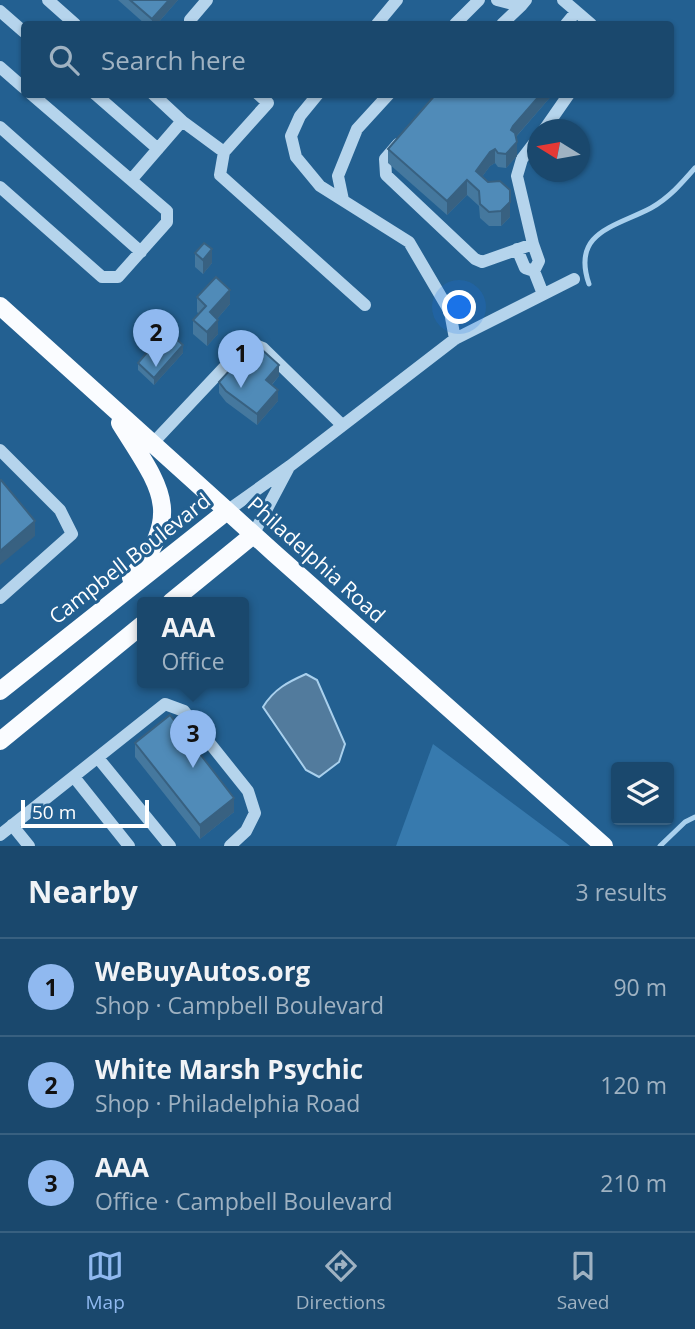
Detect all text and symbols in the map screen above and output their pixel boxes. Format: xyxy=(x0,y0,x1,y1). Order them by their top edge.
search box xyxy=(21,21,674,98)
icon: search xyxy=(45,41,83,79)
text: Search here xyxy=(101,42,246,78)
north arrow xyxy=(527,119,590,182)
your location xyxy=(442,290,476,324)
pin: 2 xyxy=(133,309,179,367)
pin: 1 xyxy=(218,330,264,388)
street label: Campbell Boulevard xyxy=(43,486,216,630)
street label: Philadelphia Road xyxy=(242,490,391,629)
popup xyxy=(137,597,249,688)
text: AAA xyxy=(161,609,215,645)
text: Office xyxy=(161,645,225,677)
pin: 3 xyxy=(170,710,216,768)
map controls xyxy=(611,762,674,825)
button: layers xyxy=(611,762,674,825)
scale bar xyxy=(21,797,149,829)
text: 50 m xyxy=(32,799,76,825)
text: Nearby xyxy=(28,871,138,912)
text: 3 results xyxy=(576,876,667,908)
text: WeBuyAutos.org xyxy=(95,953,310,989)
text: 1 xyxy=(44,971,58,1003)
text: 90 m xyxy=(613,971,667,1003)
text: Shop · Campbell Boulevard xyxy=(95,989,384,1021)
text: White Marsh Psychic xyxy=(95,1051,363,1087)
text: 2 xyxy=(44,1069,58,1101)
text: 120 m xyxy=(600,1069,667,1101)
text: Shop · Philadelphia Road xyxy=(95,1087,360,1119)
text: AAA xyxy=(95,1149,149,1185)
text: 3 xyxy=(44,1167,58,1199)
text: 210 m xyxy=(600,1167,667,1199)
text: Office · Campbell Boulevard xyxy=(95,1185,393,1217)
tab: Map xyxy=(86,1247,125,1315)
tab: Directions xyxy=(296,1247,386,1315)
tab: Saved xyxy=(557,1247,609,1315)

